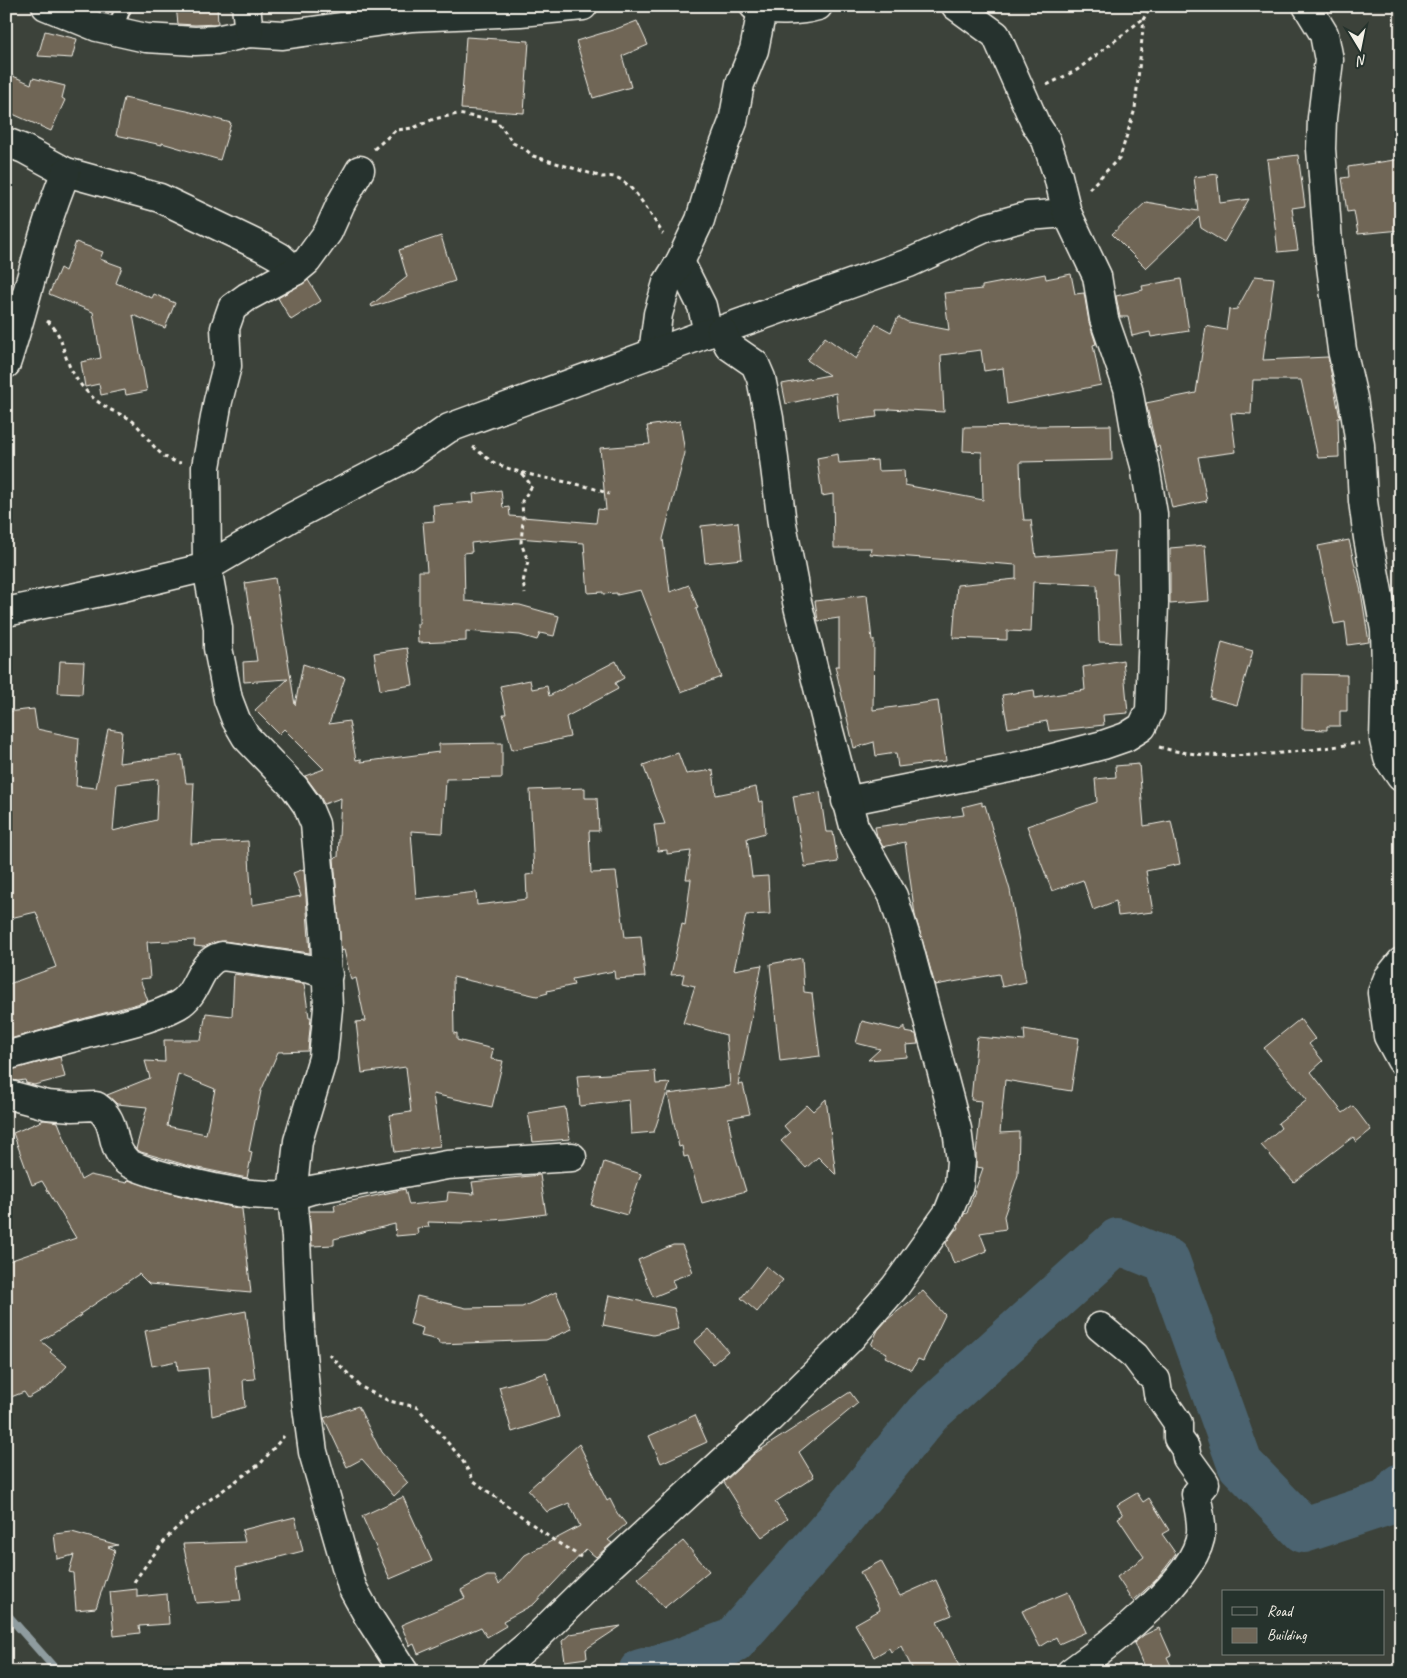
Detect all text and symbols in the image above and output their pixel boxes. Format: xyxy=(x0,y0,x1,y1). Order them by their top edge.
north arrow xyxy=(1334,22,1384,72)
text: N xyxy=(1354,51,1368,70)
legend xyxy=(1222,1590,1384,1656)
text: Road xyxy=(1267,1602,1294,1621)
text: Building xyxy=(1267,1626,1307,1645)

